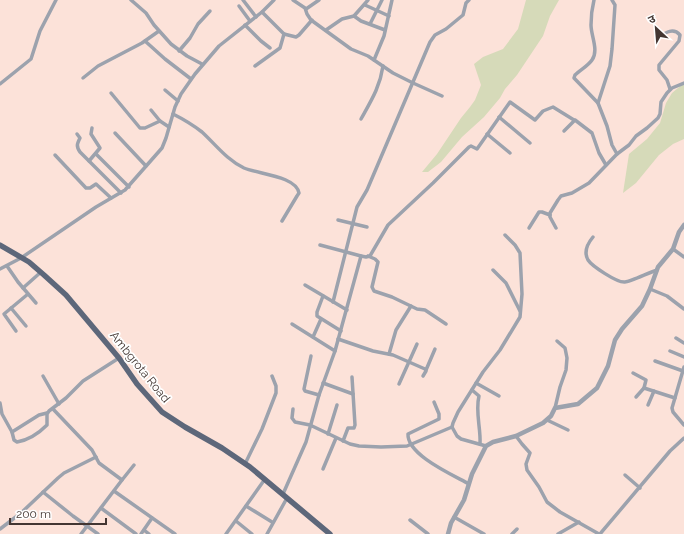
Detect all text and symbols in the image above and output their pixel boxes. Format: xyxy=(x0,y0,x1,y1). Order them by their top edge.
north arrow xyxy=(636,8,676,48)
text: उ xyxy=(646,12,658,27)
street label: Ambgrota Road xyxy=(107,329,173,405)
scale bar xyxy=(10,500,106,526)
text: 200 m xyxy=(16,507,51,521)

